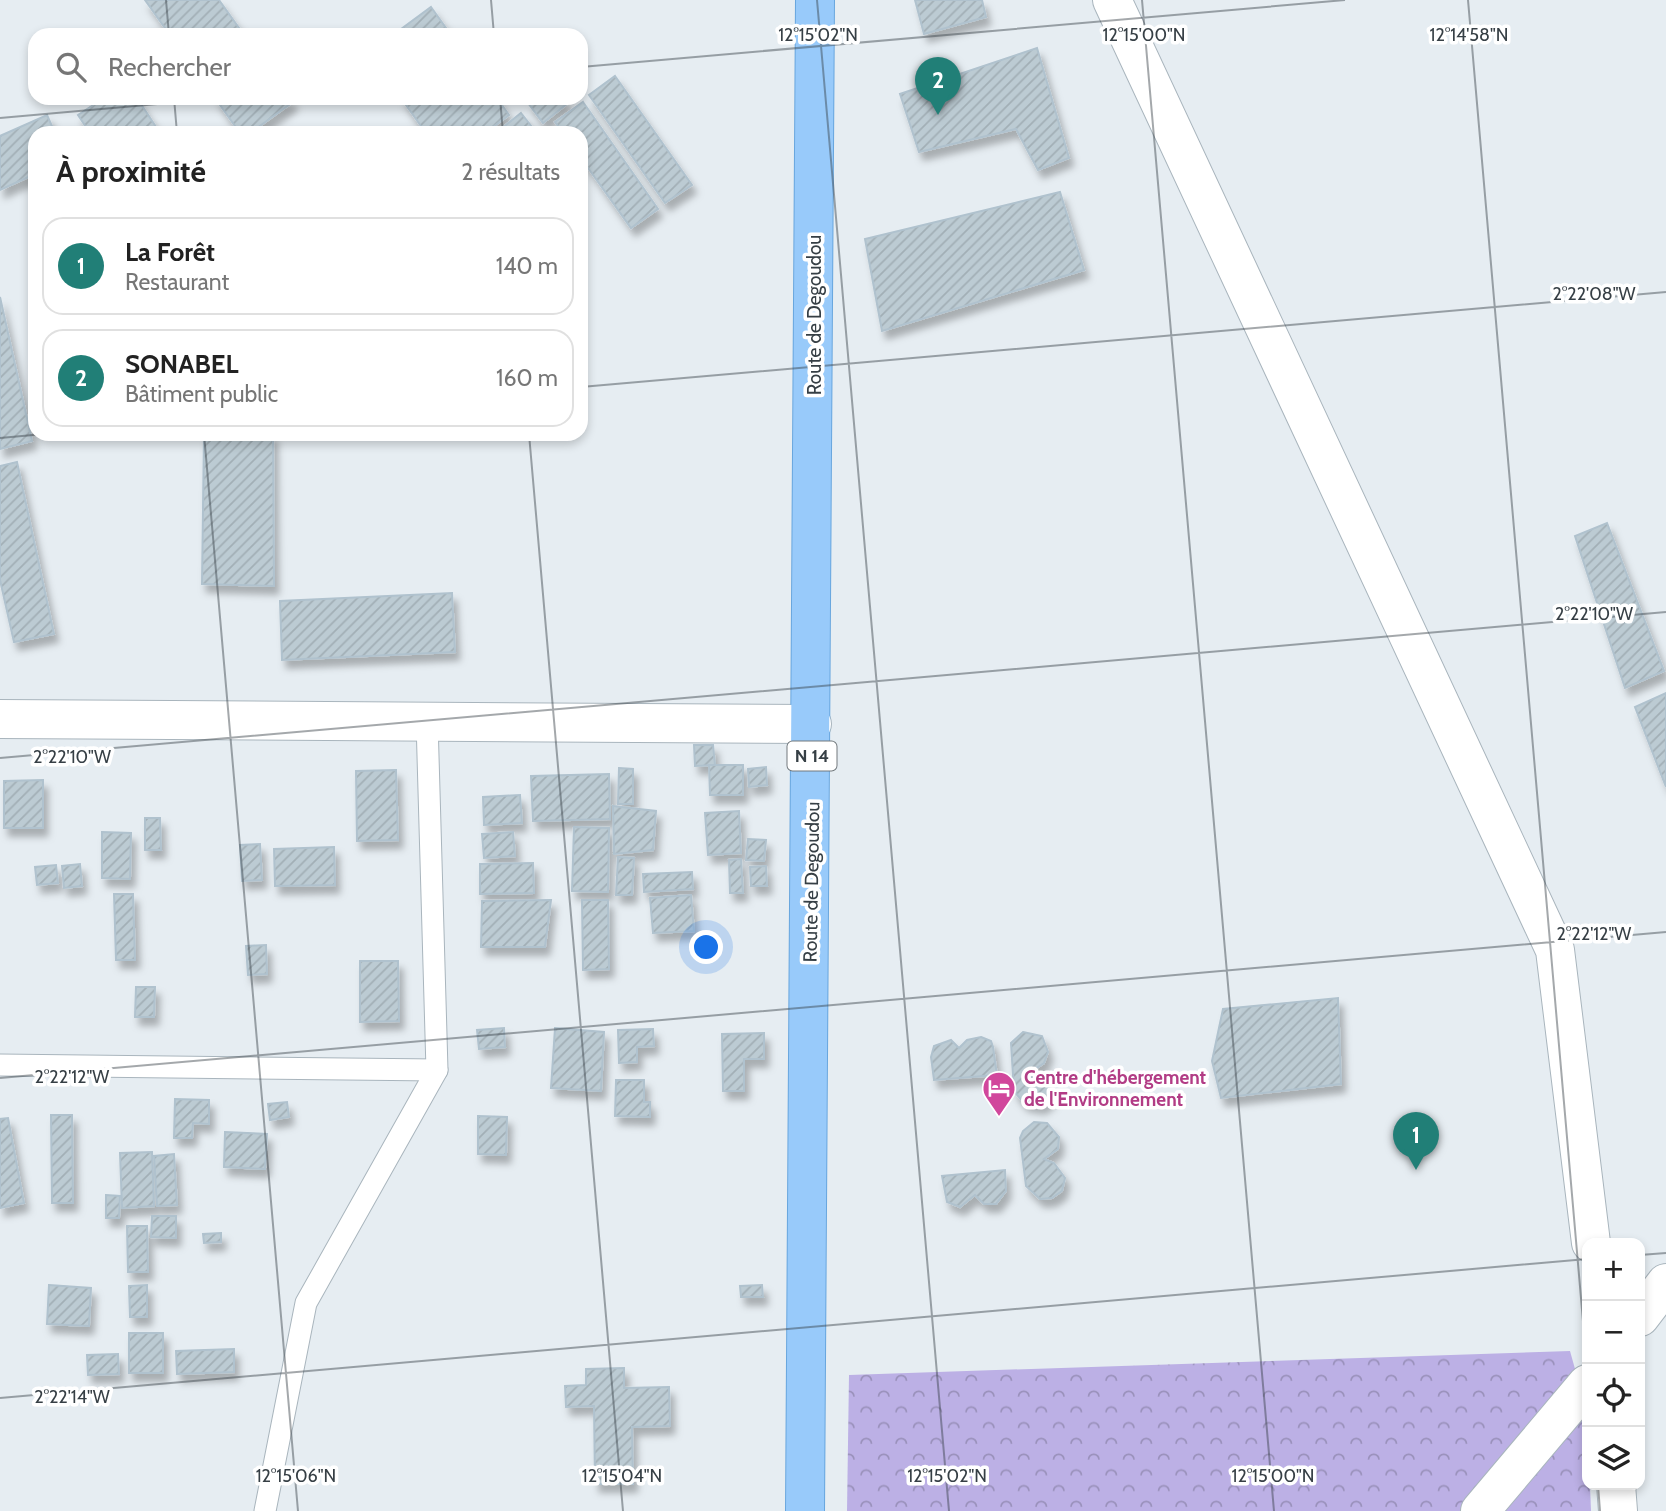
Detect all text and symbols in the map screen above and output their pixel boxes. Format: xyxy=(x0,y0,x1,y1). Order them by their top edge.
text: 12°15'02"N xyxy=(778,24,858,46)
text: 12°15'00"N xyxy=(1103,24,1185,46)
text: 12°14'58"N xyxy=(1430,24,1508,46)
search box xyxy=(28,28,588,105)
icon: search xyxy=(52,48,90,86)
text: Rechercher xyxy=(108,51,231,83)
pin: 2 xyxy=(915,57,961,115)
text: À proximité xyxy=(56,153,206,190)
text: 2 résultats xyxy=(461,158,560,186)
street label: Route de Degoudou xyxy=(803,235,826,395)
text: La Forêt xyxy=(125,236,215,268)
text: 1 xyxy=(77,252,85,280)
text: 140 m xyxy=(496,252,558,280)
text: Restaurant xyxy=(125,268,229,296)
text: 2°22'08"W xyxy=(1553,283,1635,305)
text: SONABEL xyxy=(125,348,239,380)
text: 2 xyxy=(75,364,87,392)
text: 160 m xyxy=(496,364,558,392)
text: Bâtiment public xyxy=(125,380,278,408)
text: 2°22'10"W xyxy=(1555,603,1633,625)
road number: N 14 xyxy=(788,742,836,770)
text: 2°22'10"W xyxy=(33,746,111,768)
street label: Route de Degoudou xyxy=(799,801,824,963)
text: 2°22'12"W xyxy=(1557,923,1631,945)
your location xyxy=(689,930,723,964)
text: 2°22'12"W xyxy=(35,1066,109,1088)
place label: Centre d'hébergement de l'Environnement xyxy=(1024,1066,1207,1111)
hotel icon: Centre d'hébergement de l'Environnement xyxy=(980,1069,1018,1118)
pin: 1 xyxy=(1393,1112,1439,1170)
map controls xyxy=(1582,1238,1645,1490)
button: + xyxy=(1582,1238,1645,1301)
button: − xyxy=(1582,1301,1645,1364)
button: locate xyxy=(1582,1364,1645,1427)
text: 2°22'14"W xyxy=(34,1386,110,1408)
button: layers xyxy=(1582,1427,1645,1490)
text: 12°15'06"N xyxy=(256,1465,336,1487)
text: 12°15'04"N xyxy=(582,1465,662,1487)
text: 12°15'02"N xyxy=(907,1465,987,1487)
text: 12°15'00"N xyxy=(1232,1465,1314,1487)

